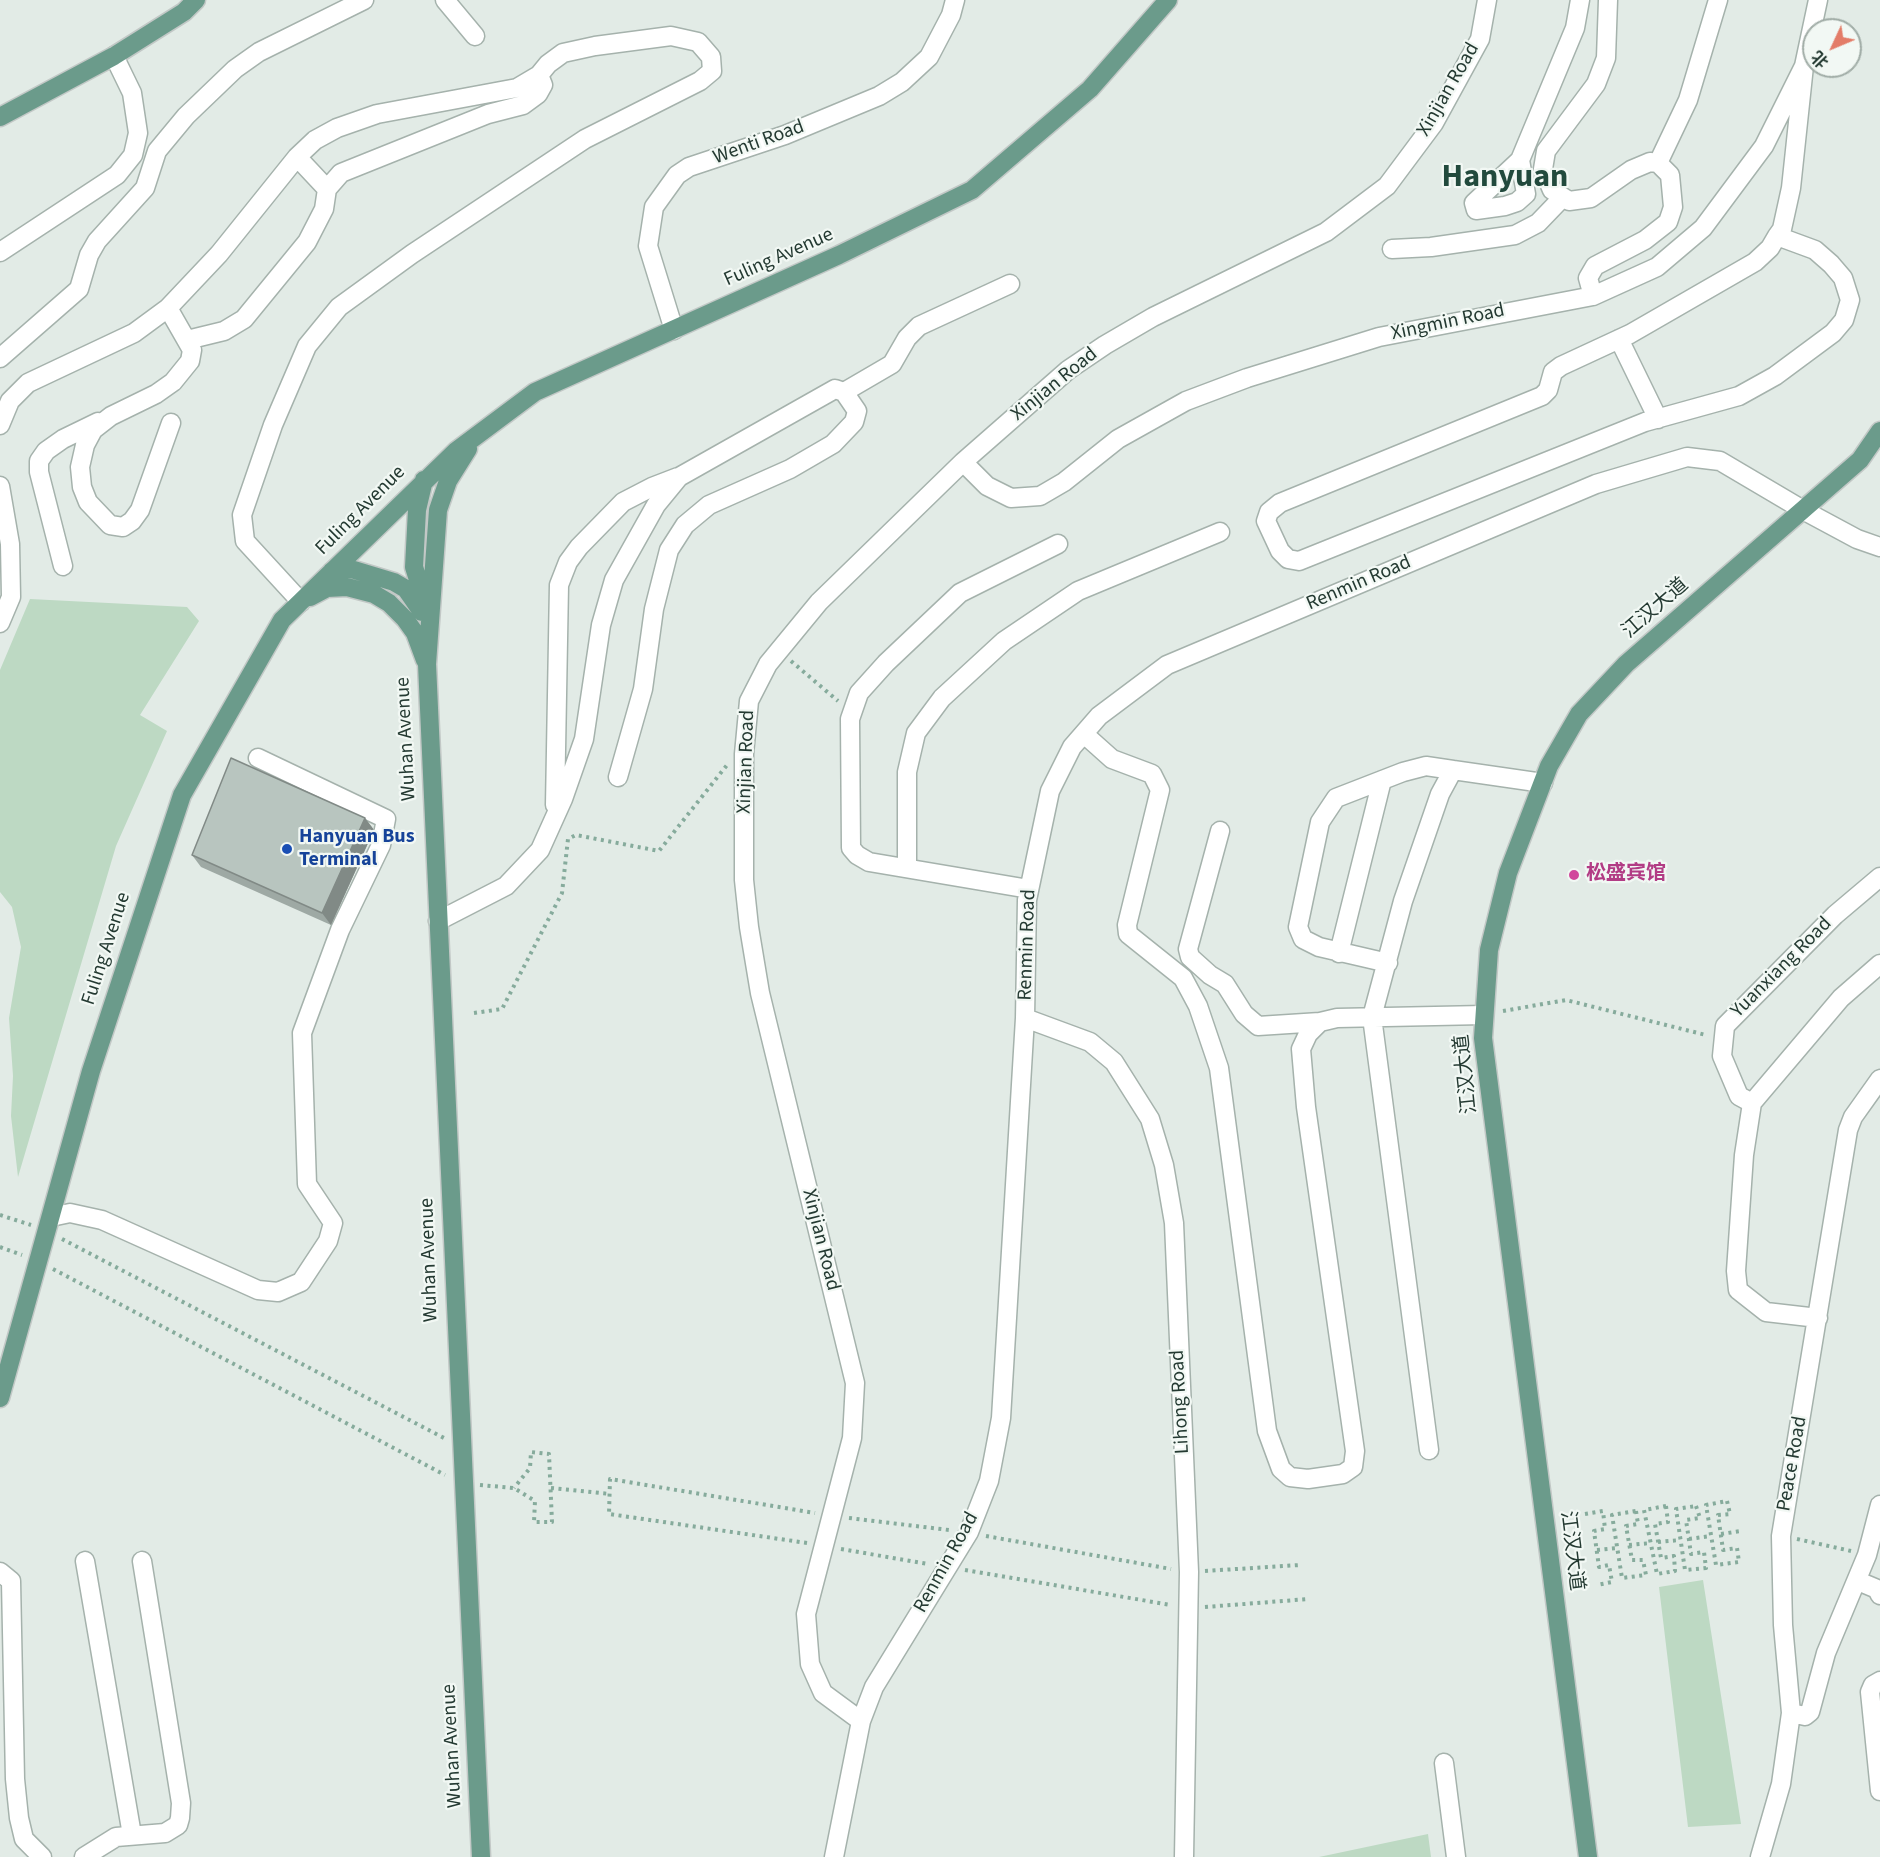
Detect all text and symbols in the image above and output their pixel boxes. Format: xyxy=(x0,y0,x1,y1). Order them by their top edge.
north arrow xyxy=(1802,18,1862,78)
street label: Xinjian Road xyxy=(1413,39,1485,141)
text: 北 xyxy=(1807,46,1834,73)
street label: Wenti Road xyxy=(710,115,808,171)
district label: Hanyuan xyxy=(1442,160,1568,198)
street label: Fuling Avenue xyxy=(721,223,837,293)
street label: Xingmin Road xyxy=(1389,299,1507,347)
street label: Xinjian Road xyxy=(1007,343,1103,427)
street label: Fuling Avenue xyxy=(311,461,411,561)
street label: Renmin Road xyxy=(1303,551,1415,617)
street label: 江汉大道 xyxy=(1618,574,1694,644)
street label: Wuhan Avenue xyxy=(392,676,422,802)
street label: Xinjian Road xyxy=(733,710,761,814)
place label: Hanyuan Bus Terminal xyxy=(299,826,415,873)
marker: Hanyuan Bus Terminal xyxy=(280,842,294,856)
place label: 松盛宾馆 xyxy=(1586,863,1666,887)
marker: 松盛宾馆 xyxy=(1567,868,1581,882)
street label: Renmin Road xyxy=(1014,889,1042,1001)
street label: Fuling Avenue xyxy=(77,890,137,1008)
street label: Yuanxiang Road xyxy=(1727,913,1837,1023)
street label: 江汉大道 xyxy=(1451,1033,1483,1115)
street label: Xinjian Road xyxy=(796,1187,844,1293)
street label: Wuhan Avenue xyxy=(416,1198,444,1322)
street label: Lihong Road xyxy=(1166,1349,1196,1455)
street label: Peace Road xyxy=(1773,1415,1813,1513)
street label: Renmin Road xyxy=(909,1508,985,1618)
street label: 江汉大道 xyxy=(1554,1510,1588,1592)
street label: Wuhan Avenue xyxy=(438,1683,468,1809)

